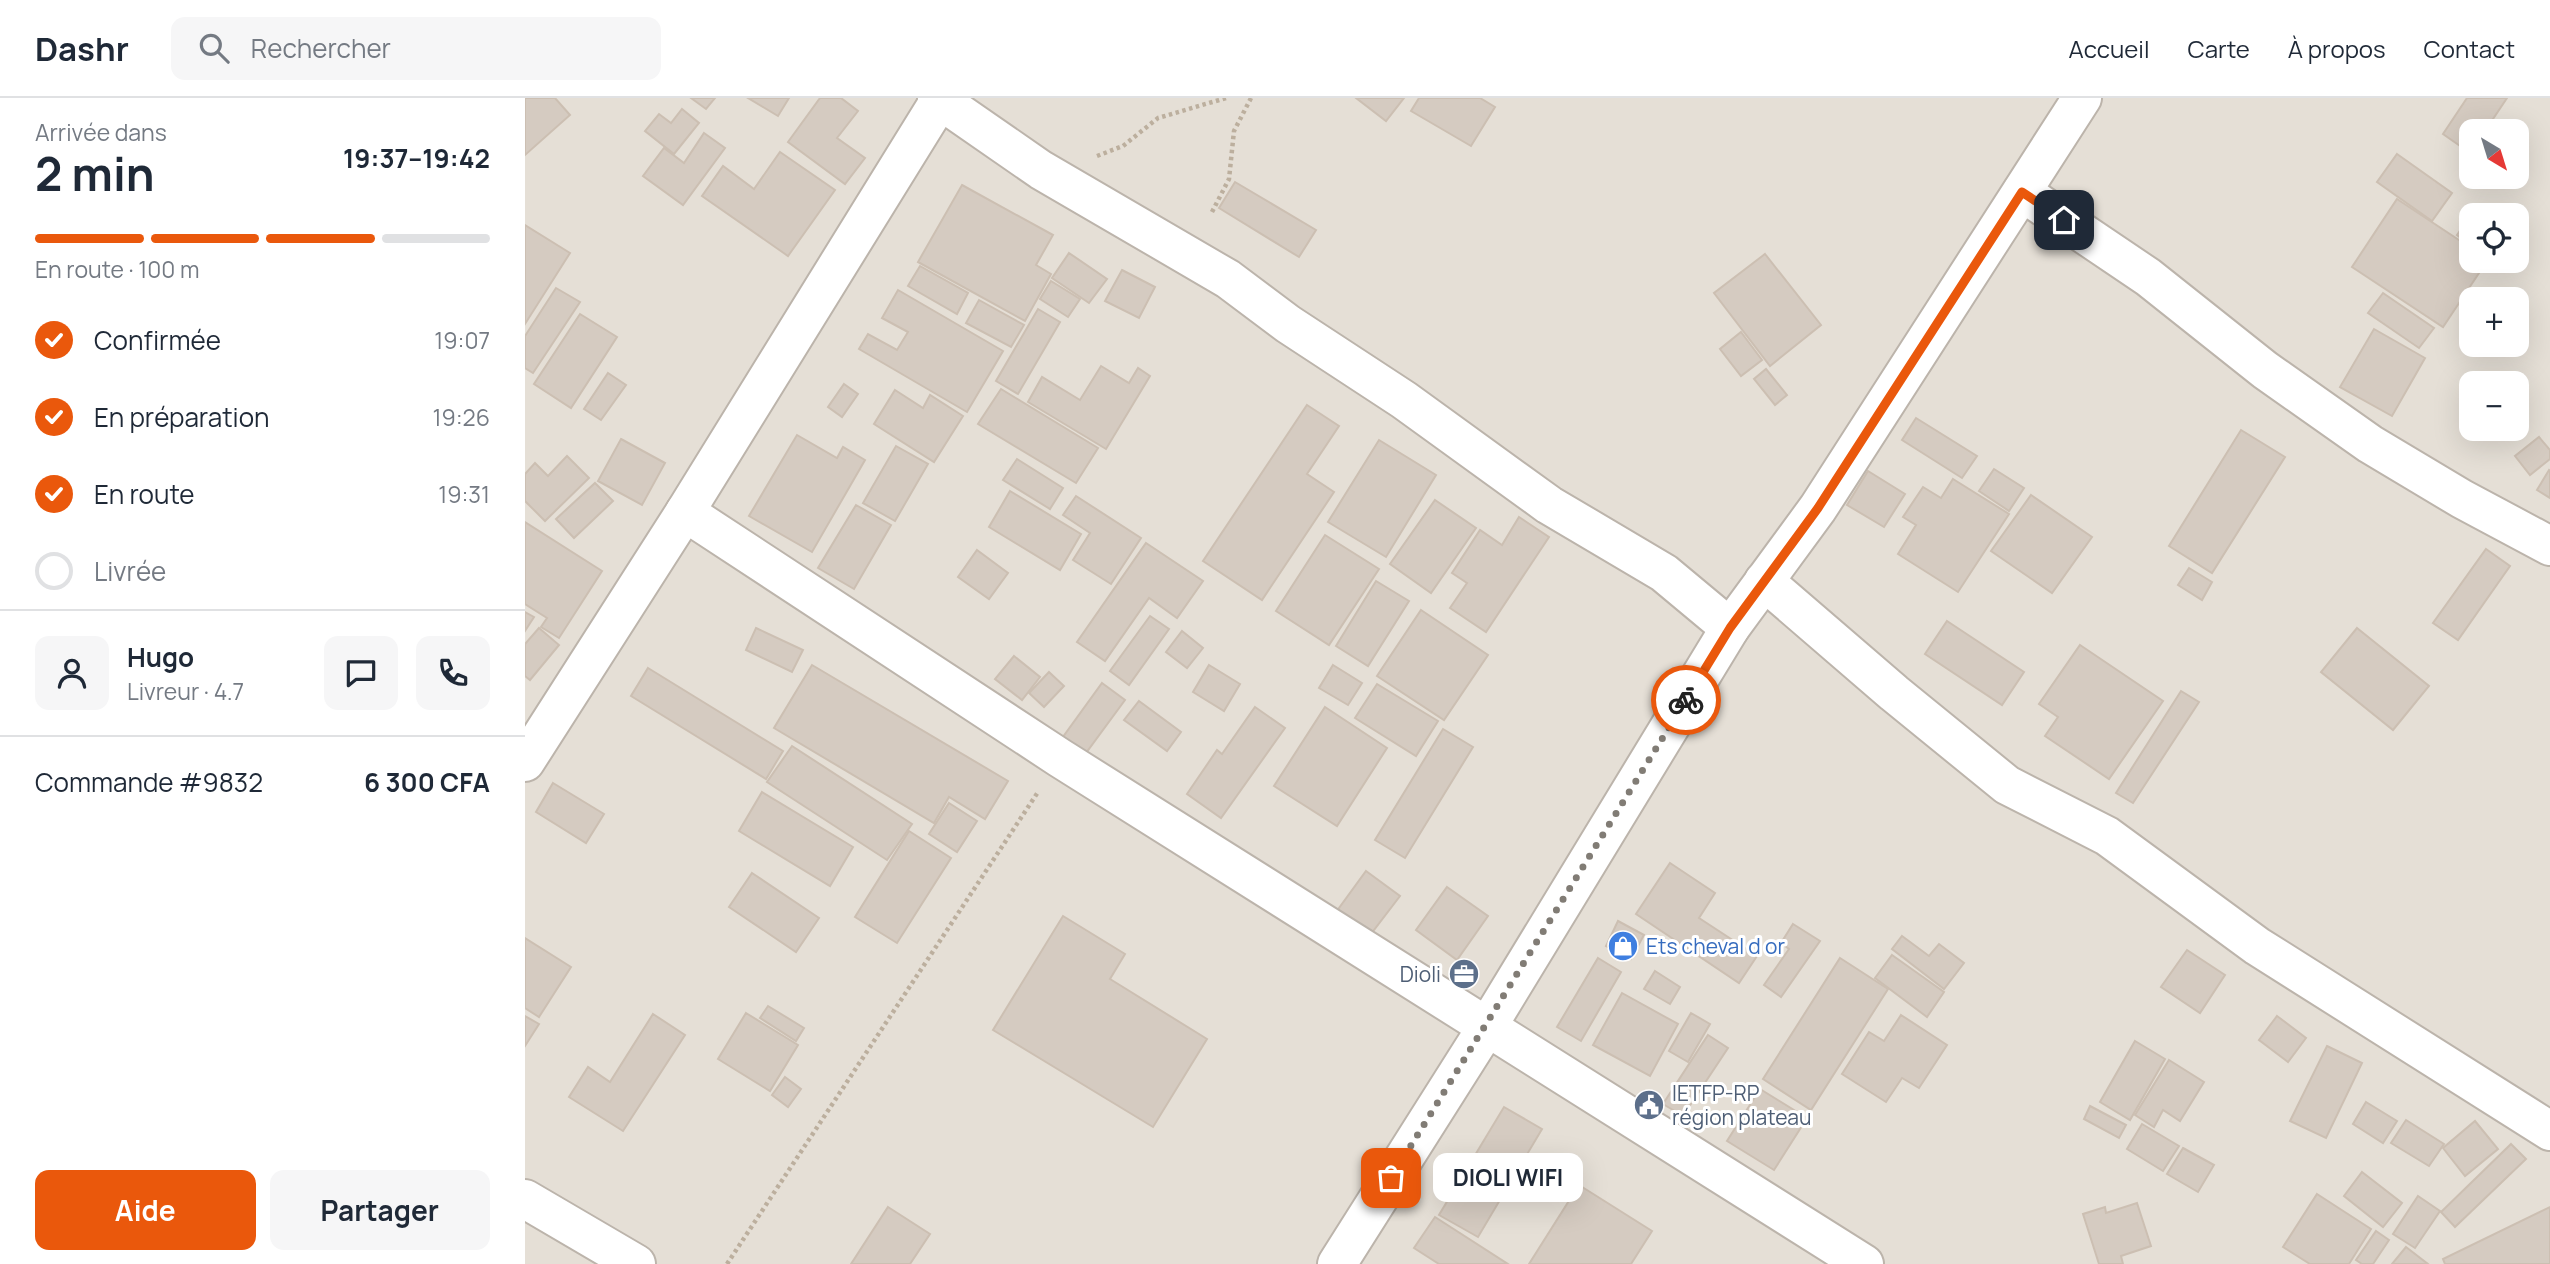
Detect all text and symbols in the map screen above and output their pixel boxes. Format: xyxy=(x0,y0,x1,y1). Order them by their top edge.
search box xyxy=(171,17,661,80)
text: Dashr xyxy=(35,26,129,71)
icon: search xyxy=(195,29,233,67)
text: Rechercher xyxy=(251,30,391,66)
text: Accueil xyxy=(2069,32,2149,65)
text: Carte xyxy=(2187,32,2250,65)
text: À propos xyxy=(2288,32,2386,65)
text: Contact xyxy=(2424,32,2515,65)
text: Arrivée dans xyxy=(35,116,167,148)
north arrow xyxy=(2459,119,2529,189)
map controls xyxy=(2459,119,2529,441)
text: 19:37–19:42 xyxy=(343,140,490,176)
text: 2 min xyxy=(35,142,155,205)
pin xyxy=(2034,190,2094,250)
icon: home xyxy=(2045,201,2083,239)
button: locate xyxy=(2459,203,2529,273)
text: En route · 100 m xyxy=(35,253,199,285)
button: + xyxy=(2459,287,2529,357)
icon: check xyxy=(35,321,73,359)
text: Confirmée xyxy=(94,322,221,358)
text: 19:07 xyxy=(434,324,490,356)
button: − xyxy=(2459,371,2529,441)
icon: check xyxy=(35,398,73,436)
text: En préparation xyxy=(94,399,269,435)
text: 19:26 xyxy=(433,401,490,433)
icon: check xyxy=(35,475,73,513)
text: En route xyxy=(94,476,195,512)
text: 19:31 xyxy=(438,478,490,510)
text: Livrée xyxy=(94,553,166,589)
button: person xyxy=(35,636,109,710)
button: chat xyxy=(324,636,398,710)
button: phone xyxy=(416,636,490,710)
text: Hugo xyxy=(127,639,194,675)
courier xyxy=(1651,665,1721,735)
text: Livreur · 4.7 xyxy=(127,675,244,707)
icon: bike xyxy=(1667,681,1705,719)
text: Commande #9832 xyxy=(35,764,263,800)
text: 6 300 CFA xyxy=(364,764,490,800)
shop icon: Ets cheval d or xyxy=(1606,929,1640,963)
place label: Ets cheval d or xyxy=(1646,932,1785,960)
office icon: Dioli xyxy=(1447,957,1481,991)
place label: Dioli xyxy=(1400,960,1441,988)
place label: IETFP-RP région plateau xyxy=(1672,1079,1811,1131)
public building icon: IETFP-RP région plateau xyxy=(1632,1088,1666,1122)
pin xyxy=(1361,1148,1421,1208)
callout: DIOLI WIFI xyxy=(1433,1154,1583,1202)
icon: bag xyxy=(1372,1159,1410,1197)
text: DIOLI WIFI xyxy=(1453,1161,1563,1193)
button: Aide xyxy=(35,1170,256,1250)
button: Partager xyxy=(270,1170,490,1250)

